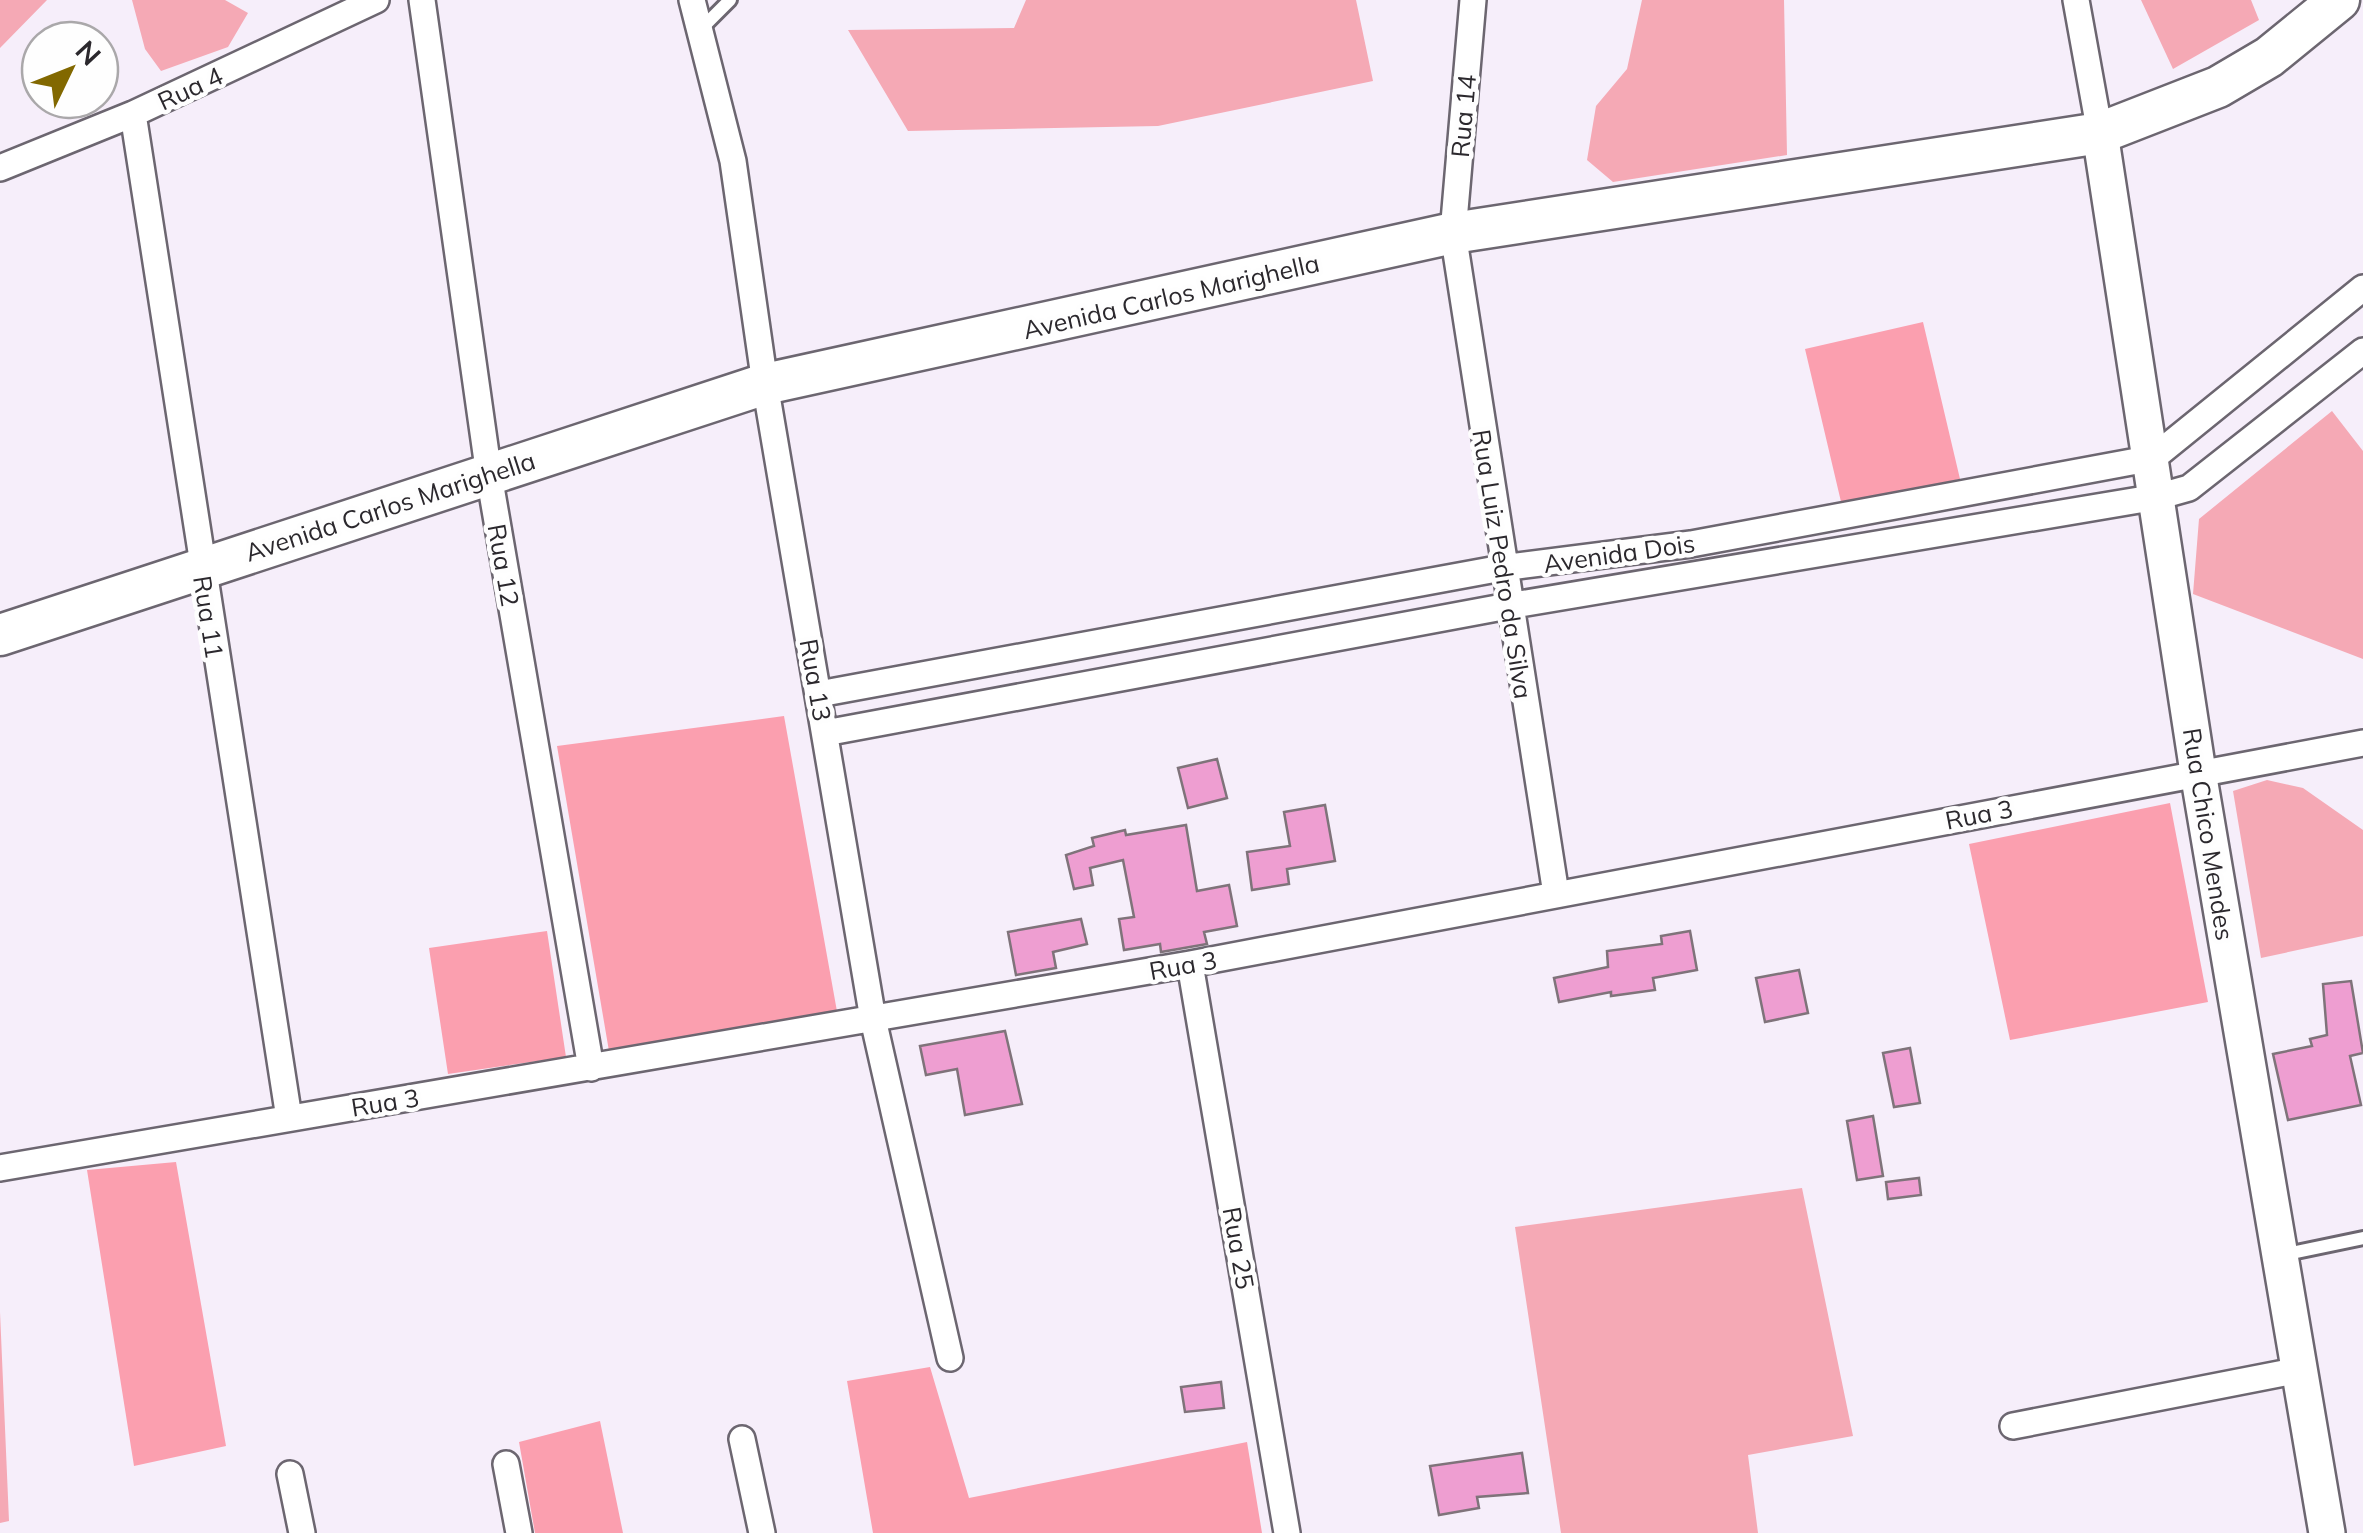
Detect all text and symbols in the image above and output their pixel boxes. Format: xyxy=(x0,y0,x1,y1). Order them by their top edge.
north arrow xyxy=(20,20,120,120)
text: N xyxy=(69,33,109,72)
street label: Rua 4 xyxy=(153,60,227,116)
street label: Rua 14 xyxy=(1444,73,1482,159)
street label: Avenida Carlos Marighella xyxy=(1020,247,1322,345)
street label: Rua Luiz Pedro da Silva xyxy=(1466,427,1540,701)
street label: Avenida Carlos Marighella xyxy=(241,444,539,568)
street label: Rua 12 xyxy=(482,521,526,609)
street label: Avenida Dois xyxy=(1541,527,1697,579)
street label: Rua 11 xyxy=(187,573,231,661)
street label: Rua 13 xyxy=(794,636,838,724)
street label: Rua Chico Mendes xyxy=(2177,726,2241,942)
street label: Rua 3 xyxy=(1943,792,2015,836)
street label: Rua 3 xyxy=(1147,944,1219,986)
street label: Rua 3 xyxy=(349,1081,421,1123)
street label: Rua 25 xyxy=(1217,1204,1261,1292)

